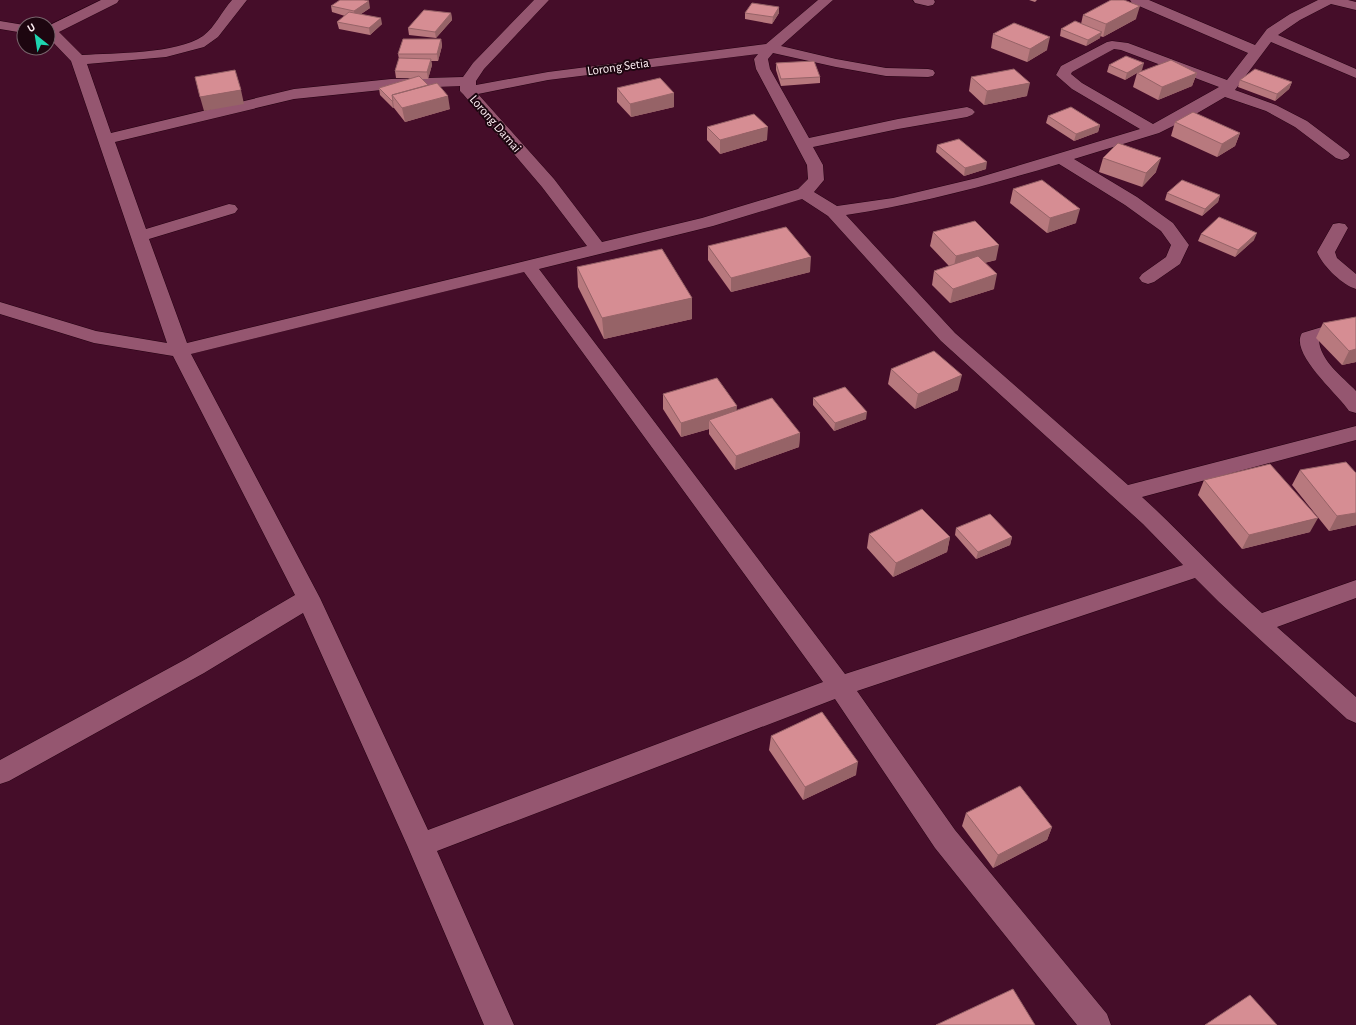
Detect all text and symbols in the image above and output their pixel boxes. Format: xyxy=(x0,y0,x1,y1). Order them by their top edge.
north arrow xyxy=(16,16,56,56)
text: U xyxy=(25,21,37,34)
street label: Lorong Setia xyxy=(586,57,650,78)
street label: Lorong Damai xyxy=(467,93,523,155)

